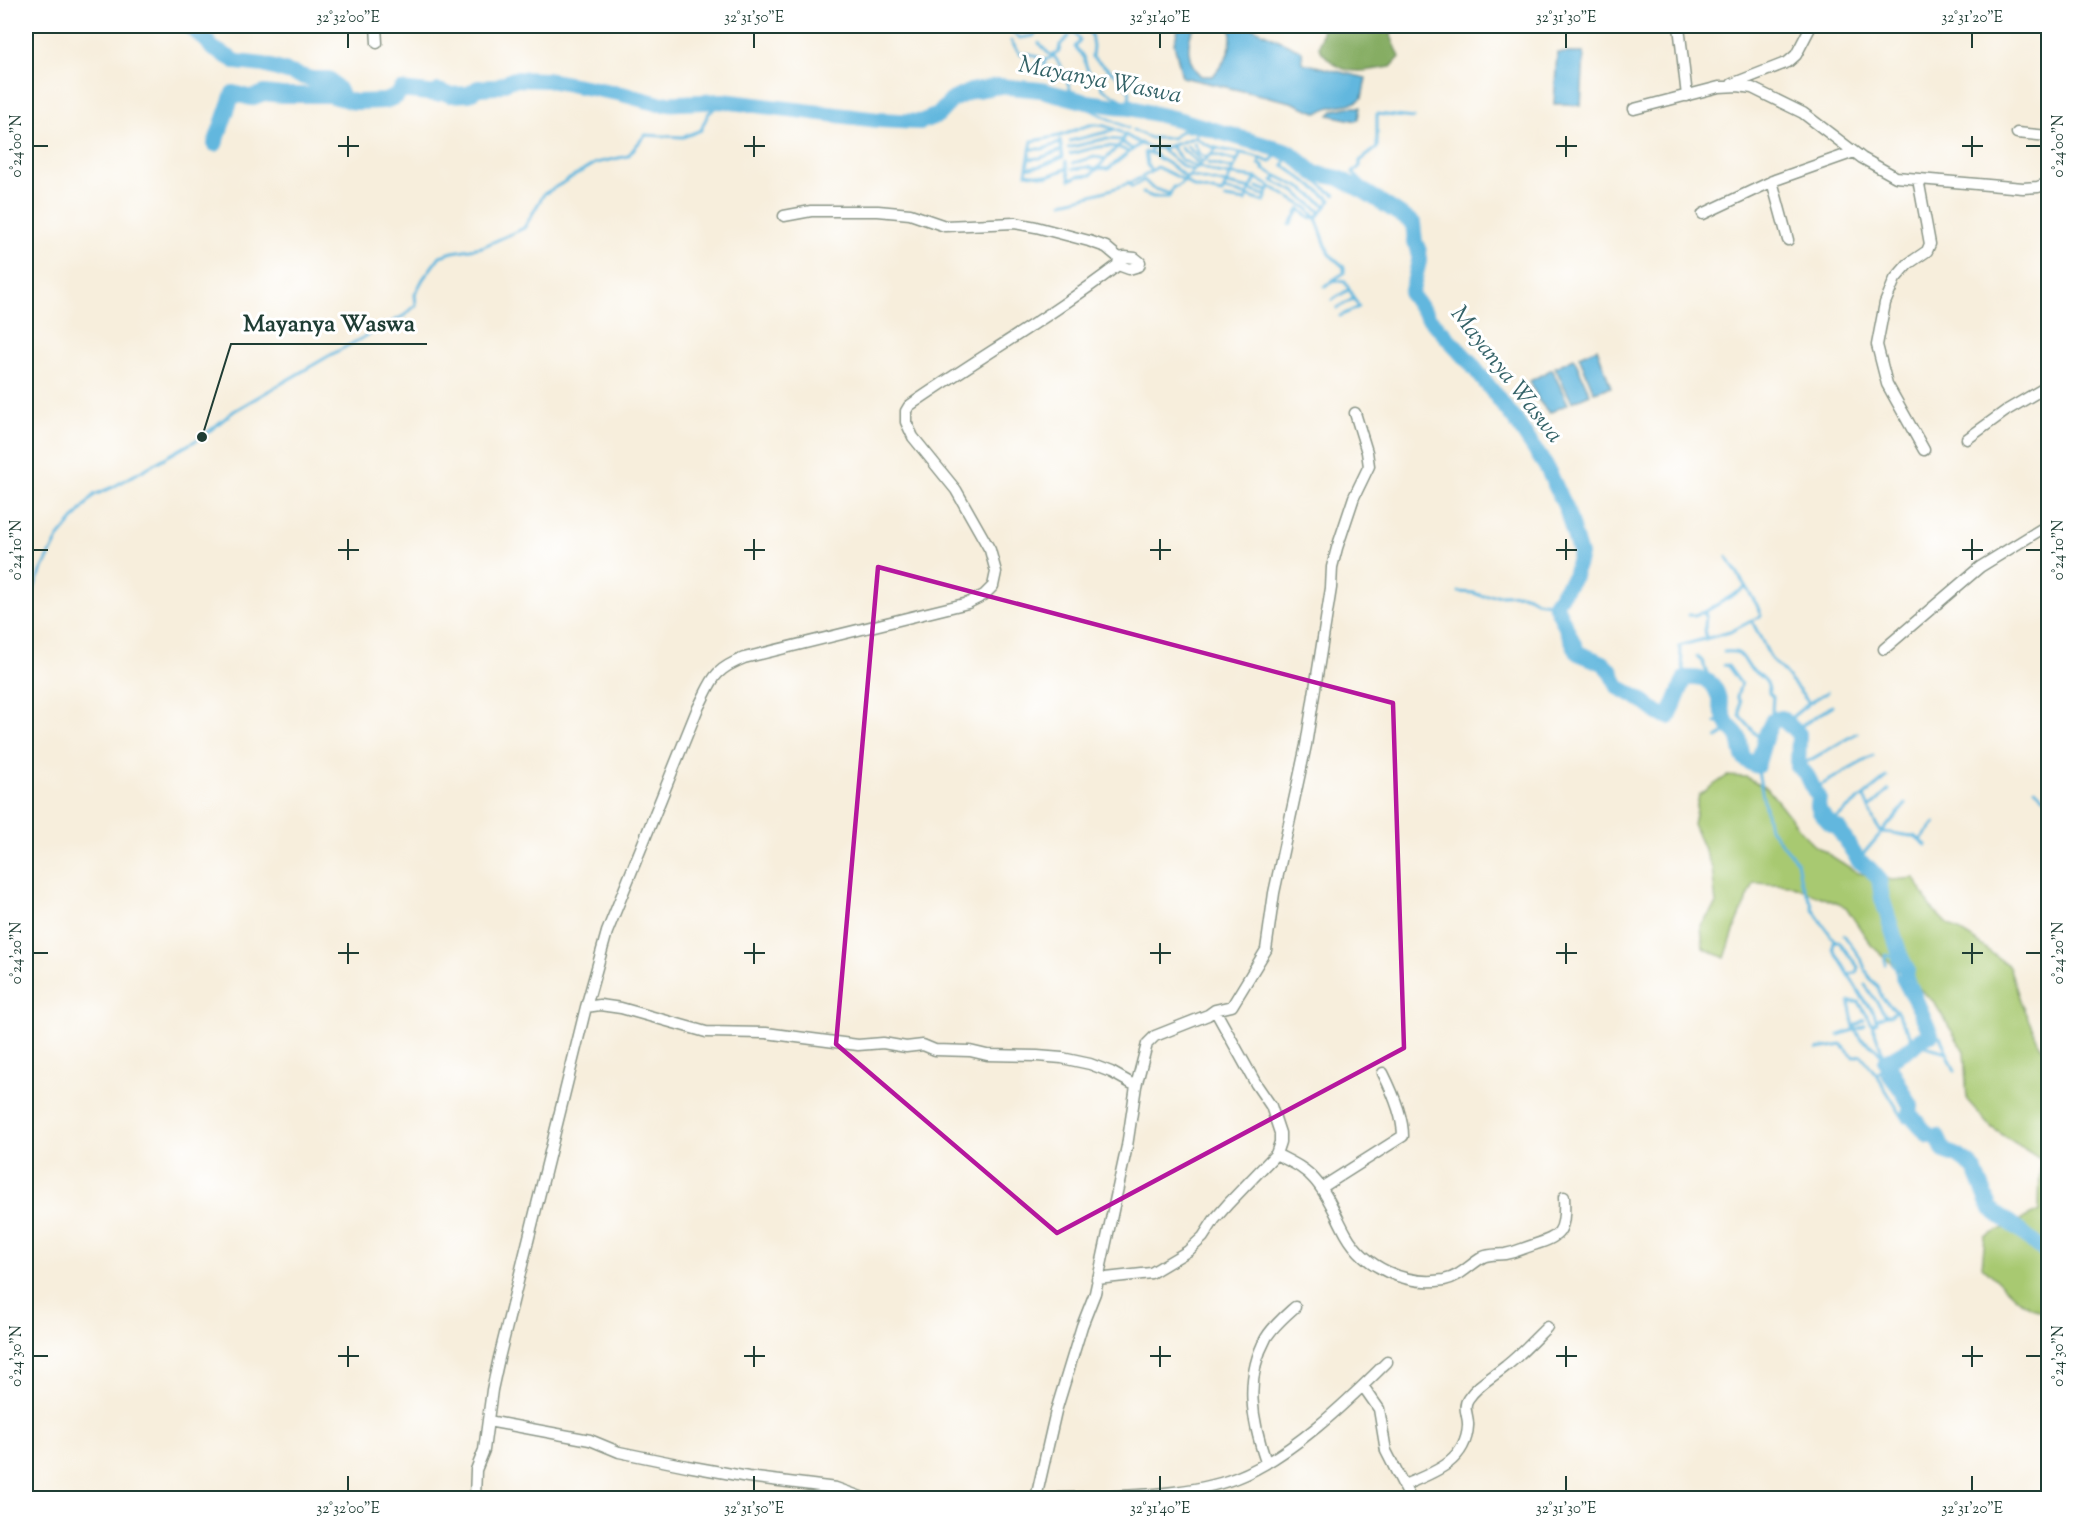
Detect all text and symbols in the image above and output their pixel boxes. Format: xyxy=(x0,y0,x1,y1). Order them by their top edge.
text: 32°32'00"E xyxy=(316,8,380,29)
text: 32°31'50"E xyxy=(724,8,784,29)
text: 32°31'40"E xyxy=(1130,8,1190,29)
text: 32°31'30"E xyxy=(1536,8,1596,29)
text: 32°31'20"E xyxy=(1941,8,2003,29)
water label: Mayanya Waswa xyxy=(1015,48,1185,114)
text: 0°24'00"N xyxy=(7,115,28,177)
text: 0°24'00"N xyxy=(2049,115,2070,177)
water label: Mayanya Waswa xyxy=(1442,299,1570,451)
callout: Mayanya Waswa xyxy=(231,302,427,344)
text: Mayanya Waswa xyxy=(243,308,416,342)
text: 0°24'10"N xyxy=(7,520,28,580)
text: 0°24'10"N xyxy=(2049,520,2070,580)
text: 0°24'20"N xyxy=(7,922,28,984)
text: 0°24'20"N xyxy=(2049,922,2070,984)
text: 0°24'30"N xyxy=(7,1325,28,1387)
text: 0°24'30"N xyxy=(2049,1325,2070,1387)
text: 32°32'00"E xyxy=(316,1499,380,1520)
text: 32°31'50"E xyxy=(724,1499,784,1520)
text: 32°31'40"E xyxy=(1130,1499,1190,1520)
text: 32°31'30"E xyxy=(1536,1499,1596,1520)
text: 32°31'20"E xyxy=(1941,1499,2003,1520)

